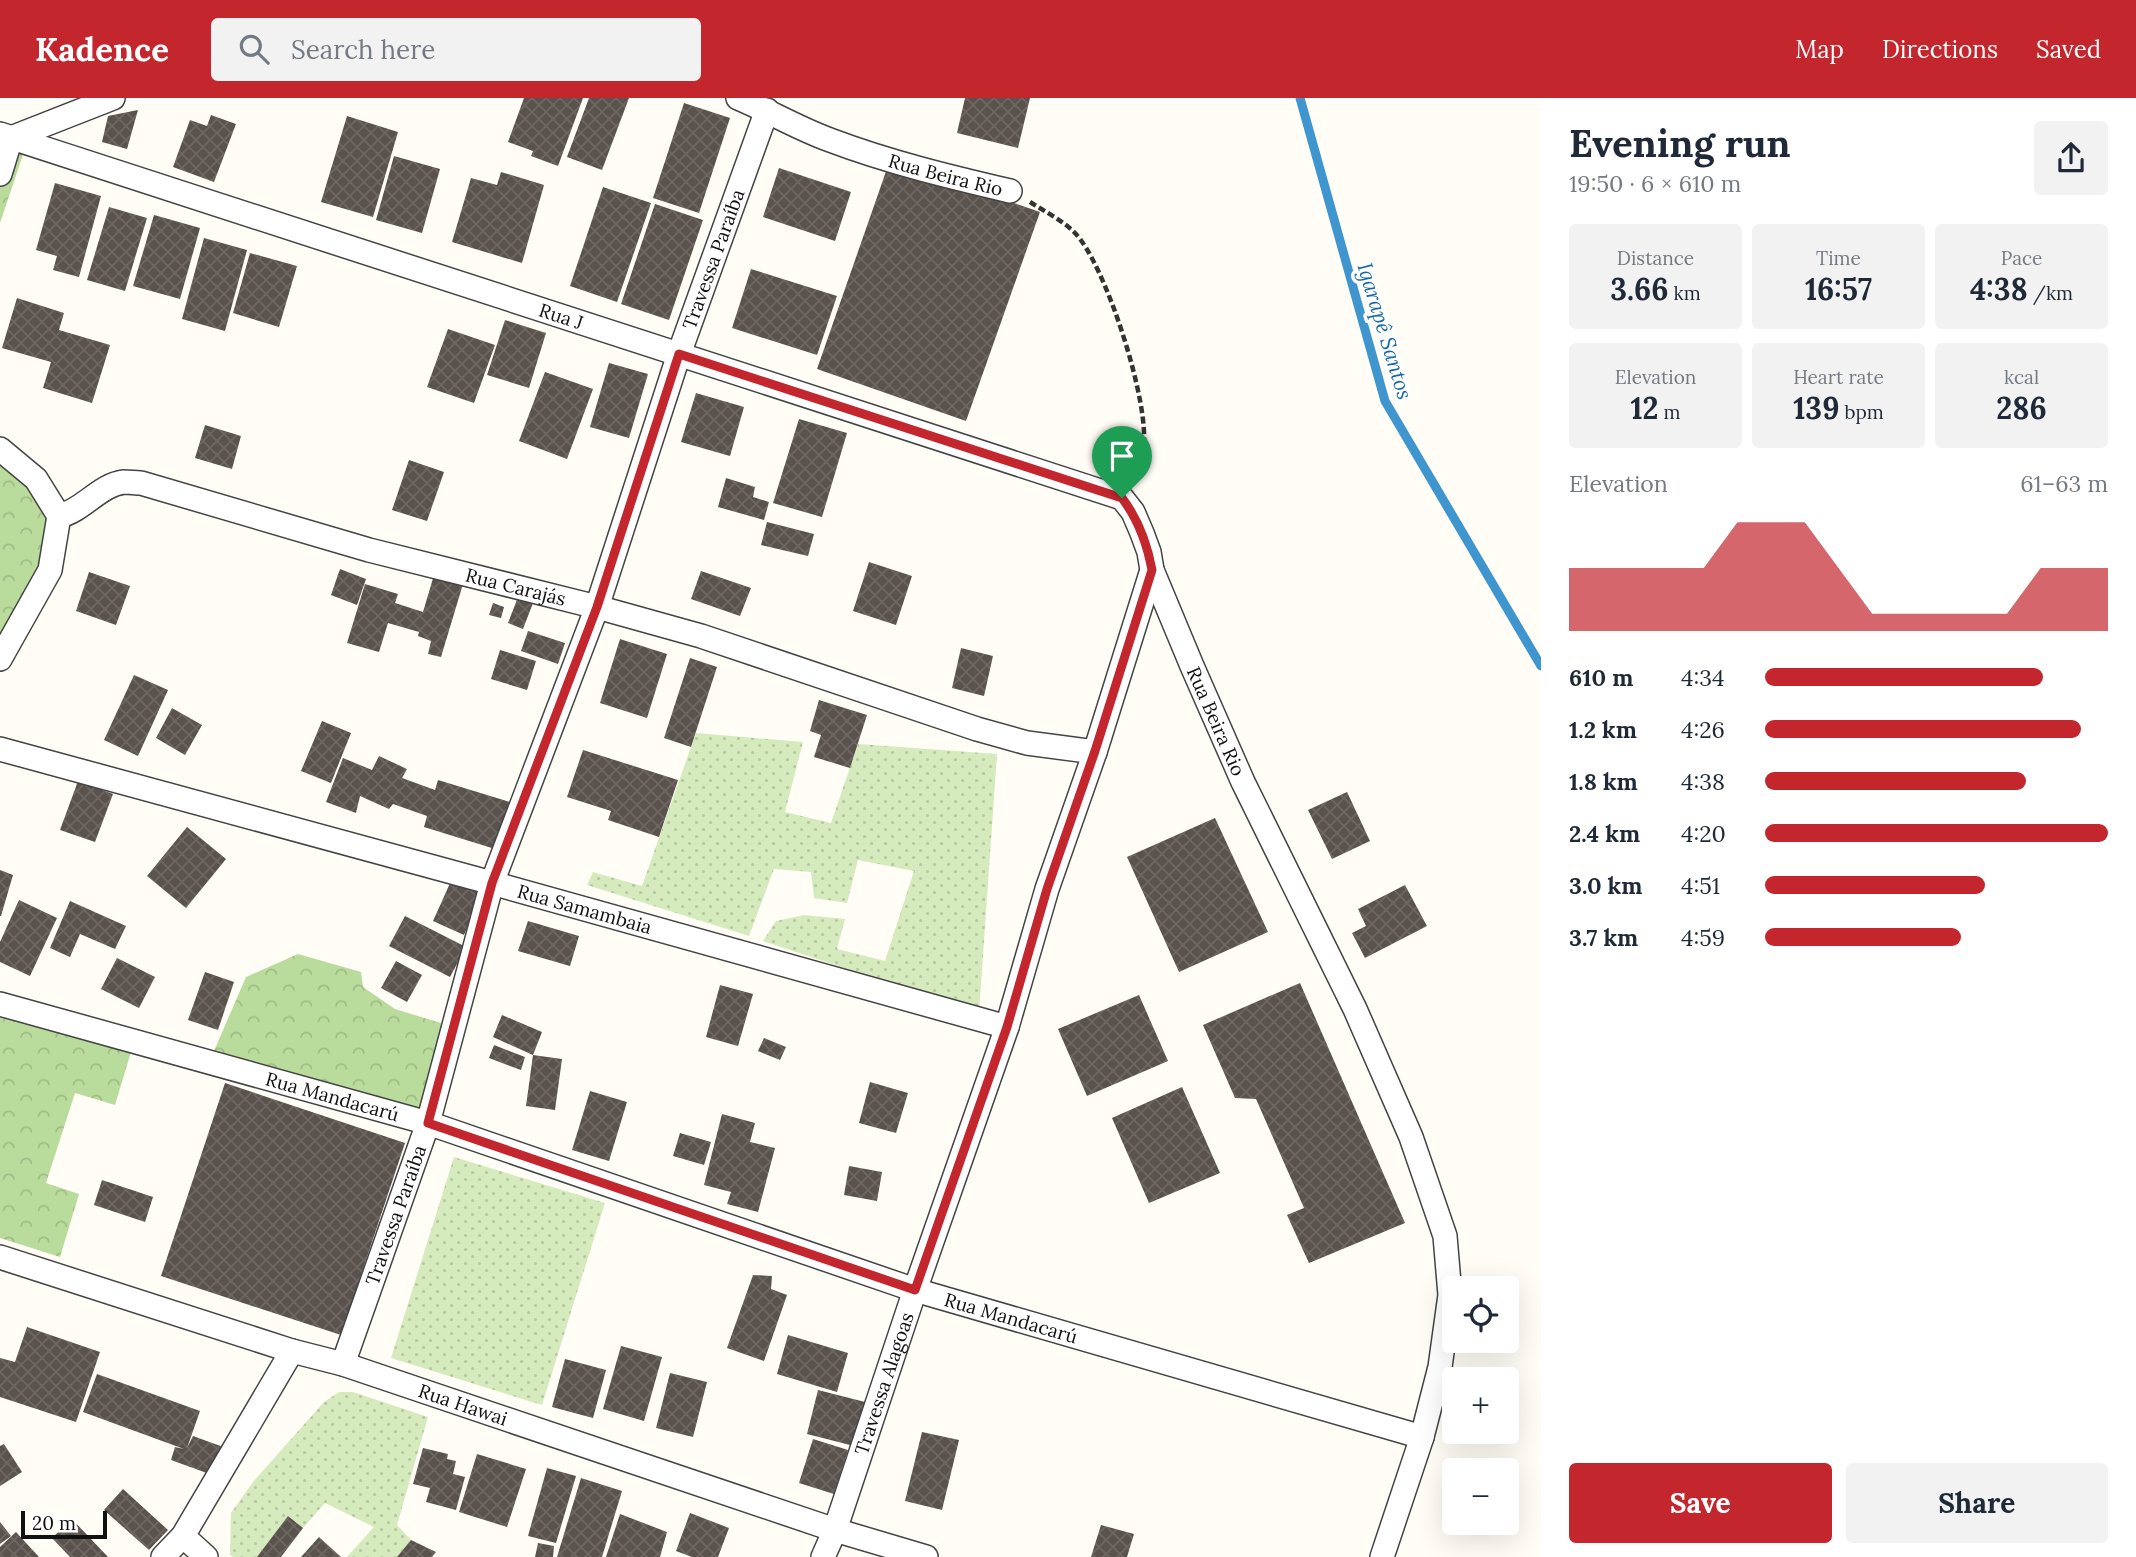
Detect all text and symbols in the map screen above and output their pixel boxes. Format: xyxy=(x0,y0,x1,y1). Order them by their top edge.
search box xyxy=(211,18,701,81)
text: Kadence xyxy=(35,28,169,70)
icon: search xyxy=(235,30,273,68)
text: Search here xyxy=(291,33,435,66)
text: Map xyxy=(1795,34,1844,65)
text: Directions xyxy=(1882,34,1998,65)
text: Saved xyxy=(2036,34,2101,65)
text: Evening run xyxy=(1569,119,1791,167)
button: share xyxy=(2034,121,2108,195)
street label: Rua Beira Rio xyxy=(886,148,1005,201)
text: 19:50 · 6 × 610 m xyxy=(1569,169,1741,198)
street label: Travessa Paraíba xyxy=(677,186,750,332)
text: Distance xyxy=(1617,246,1694,270)
text: Time xyxy=(1816,246,1861,270)
text: Pace xyxy=(2001,246,2042,270)
water label: Igarapê Santos xyxy=(1351,259,1419,403)
text: 3.66 xyxy=(1610,270,1669,308)
text: 16:57 xyxy=(1805,270,1872,308)
text: 4:38 xyxy=(1970,270,2028,308)
text: km xyxy=(1669,281,1701,305)
text: /km xyxy=(2028,281,2073,305)
street label: Rua J xyxy=(536,298,586,334)
text: Elevation xyxy=(1615,365,1696,389)
text: Heart rate xyxy=(1793,365,1884,389)
text: kcal xyxy=(2004,365,2039,389)
text: 12 xyxy=(1630,389,1659,427)
text: 139 xyxy=(1793,389,1839,427)
text: 286 xyxy=(1996,389,2047,427)
text: m xyxy=(1659,400,1681,424)
text: bpm xyxy=(1839,400,1884,424)
pin xyxy=(1092,426,1152,498)
icon: arrive xyxy=(1103,437,1141,475)
text: Elevation xyxy=(1569,469,1668,498)
text: 61–63 m xyxy=(2020,469,2108,498)
street label: Rua Carajás xyxy=(463,563,569,611)
street label: Rua Beira Rio xyxy=(1182,663,1251,780)
text: 610 m xyxy=(1569,663,1633,692)
text: 4:34 xyxy=(1681,663,1725,692)
text: 1.2 km xyxy=(1569,715,1637,744)
text: 4:26 xyxy=(1681,715,1725,744)
text: 1.8 km xyxy=(1569,767,1638,796)
text: 4:38 xyxy=(1681,767,1725,796)
text: 2.4 km xyxy=(1569,819,1640,848)
text: 4:20 xyxy=(1681,819,1726,848)
text: 3.0 km xyxy=(1569,871,1642,900)
text: 4:51 xyxy=(1681,871,1720,900)
street label: Rua Samambaia xyxy=(515,879,655,939)
text: 3.7 km xyxy=(1569,923,1638,952)
text: 4:59 xyxy=(1681,923,1725,952)
street label: Rua Mandacarú xyxy=(263,1066,402,1126)
street label: Travessa Paraíba xyxy=(360,1141,431,1288)
map controls xyxy=(1442,1276,1519,1535)
button: locate xyxy=(1442,1276,1519,1353)
street label: Rua Mandacarú xyxy=(942,1287,1080,1349)
street label: Travessa Alagoas xyxy=(849,1309,919,1458)
button: + xyxy=(1442,1367,1519,1444)
street label: Rua Hawai xyxy=(415,1378,511,1431)
button: − xyxy=(1442,1458,1519,1535)
button: Save xyxy=(1569,1463,1832,1543)
button: Share xyxy=(1846,1463,2108,1543)
scale bar xyxy=(21,1508,107,1540)
text: 20 m xyxy=(32,1511,76,1535)

